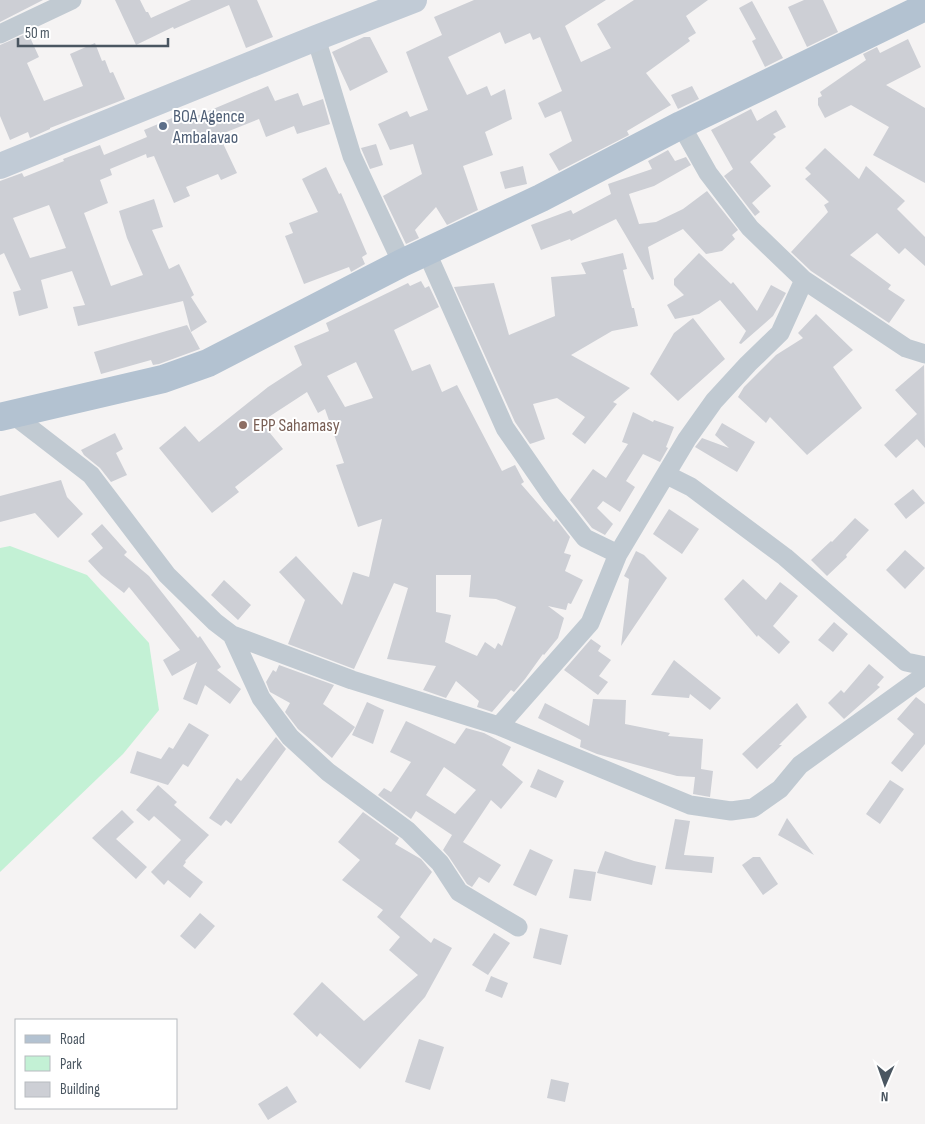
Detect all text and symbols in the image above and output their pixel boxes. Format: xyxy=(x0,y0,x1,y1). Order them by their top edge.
scale bar xyxy=(18,15,168,47)
text: 50 m xyxy=(25,24,50,43)
place label: BOA Agence Ambalavao xyxy=(172,106,245,148)
marker: BOA Agence Ambalavao xyxy=(157,120,169,132)
place label: EPP Sahamasy xyxy=(253,415,340,436)
marker: EPP Sahamasy xyxy=(237,419,249,431)
legend xyxy=(15,1019,178,1109)
text: Road xyxy=(60,1030,85,1049)
text: Park xyxy=(60,1055,82,1074)
north arrow xyxy=(860,1059,910,1109)
text: Building xyxy=(60,1080,100,1099)
text: N xyxy=(881,1088,889,1105)

